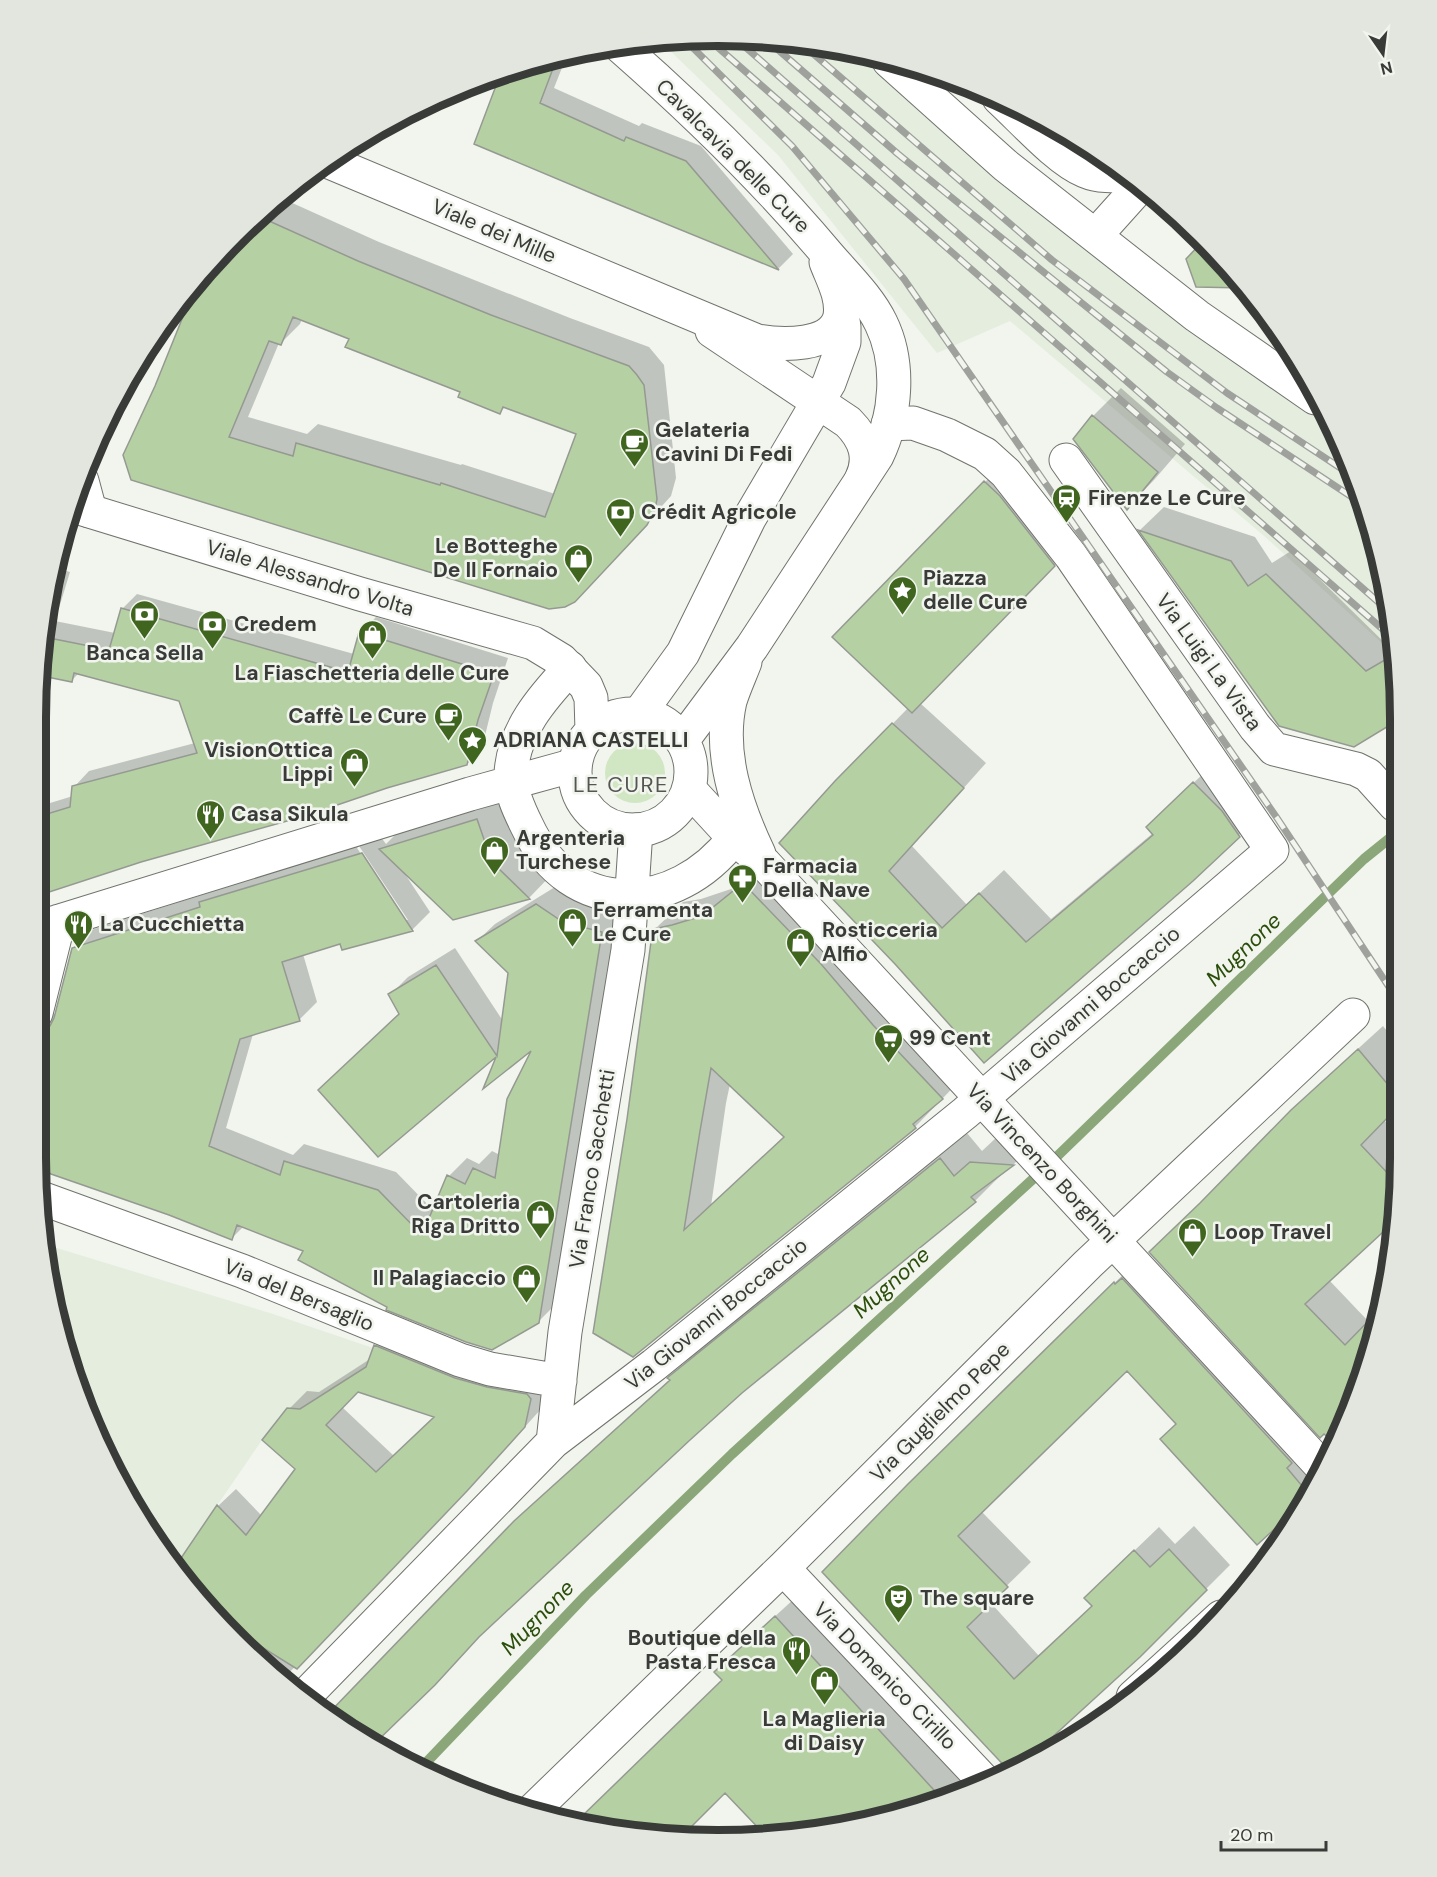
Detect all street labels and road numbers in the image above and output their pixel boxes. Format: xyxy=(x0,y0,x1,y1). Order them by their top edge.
street label: Cavalcavia delle Cure xyxy=(650,73,816,239)
street label: Viale dei Mille xyxy=(428,192,560,270)
street label: Viale Alessandro Volta xyxy=(203,533,417,623)
street label: Via Luigi La Vista xyxy=(1150,588,1268,736)
street label: Via Giovanni Boccaccio xyxy=(996,920,1186,1090)
street label: Via Franco Sacchetti xyxy=(562,1067,622,1271)
street label: Via Vincenzo Borghini xyxy=(960,1077,1124,1249)
street label: Via Giovanni Boccaccio xyxy=(619,1231,813,1397)
street label: Via del Bersaglio xyxy=(220,1252,378,1338)
street label: Via Guglielmo Pepe xyxy=(864,1336,1016,1488)
street label: Via Domenico Cirillo xyxy=(807,1596,963,1756)

